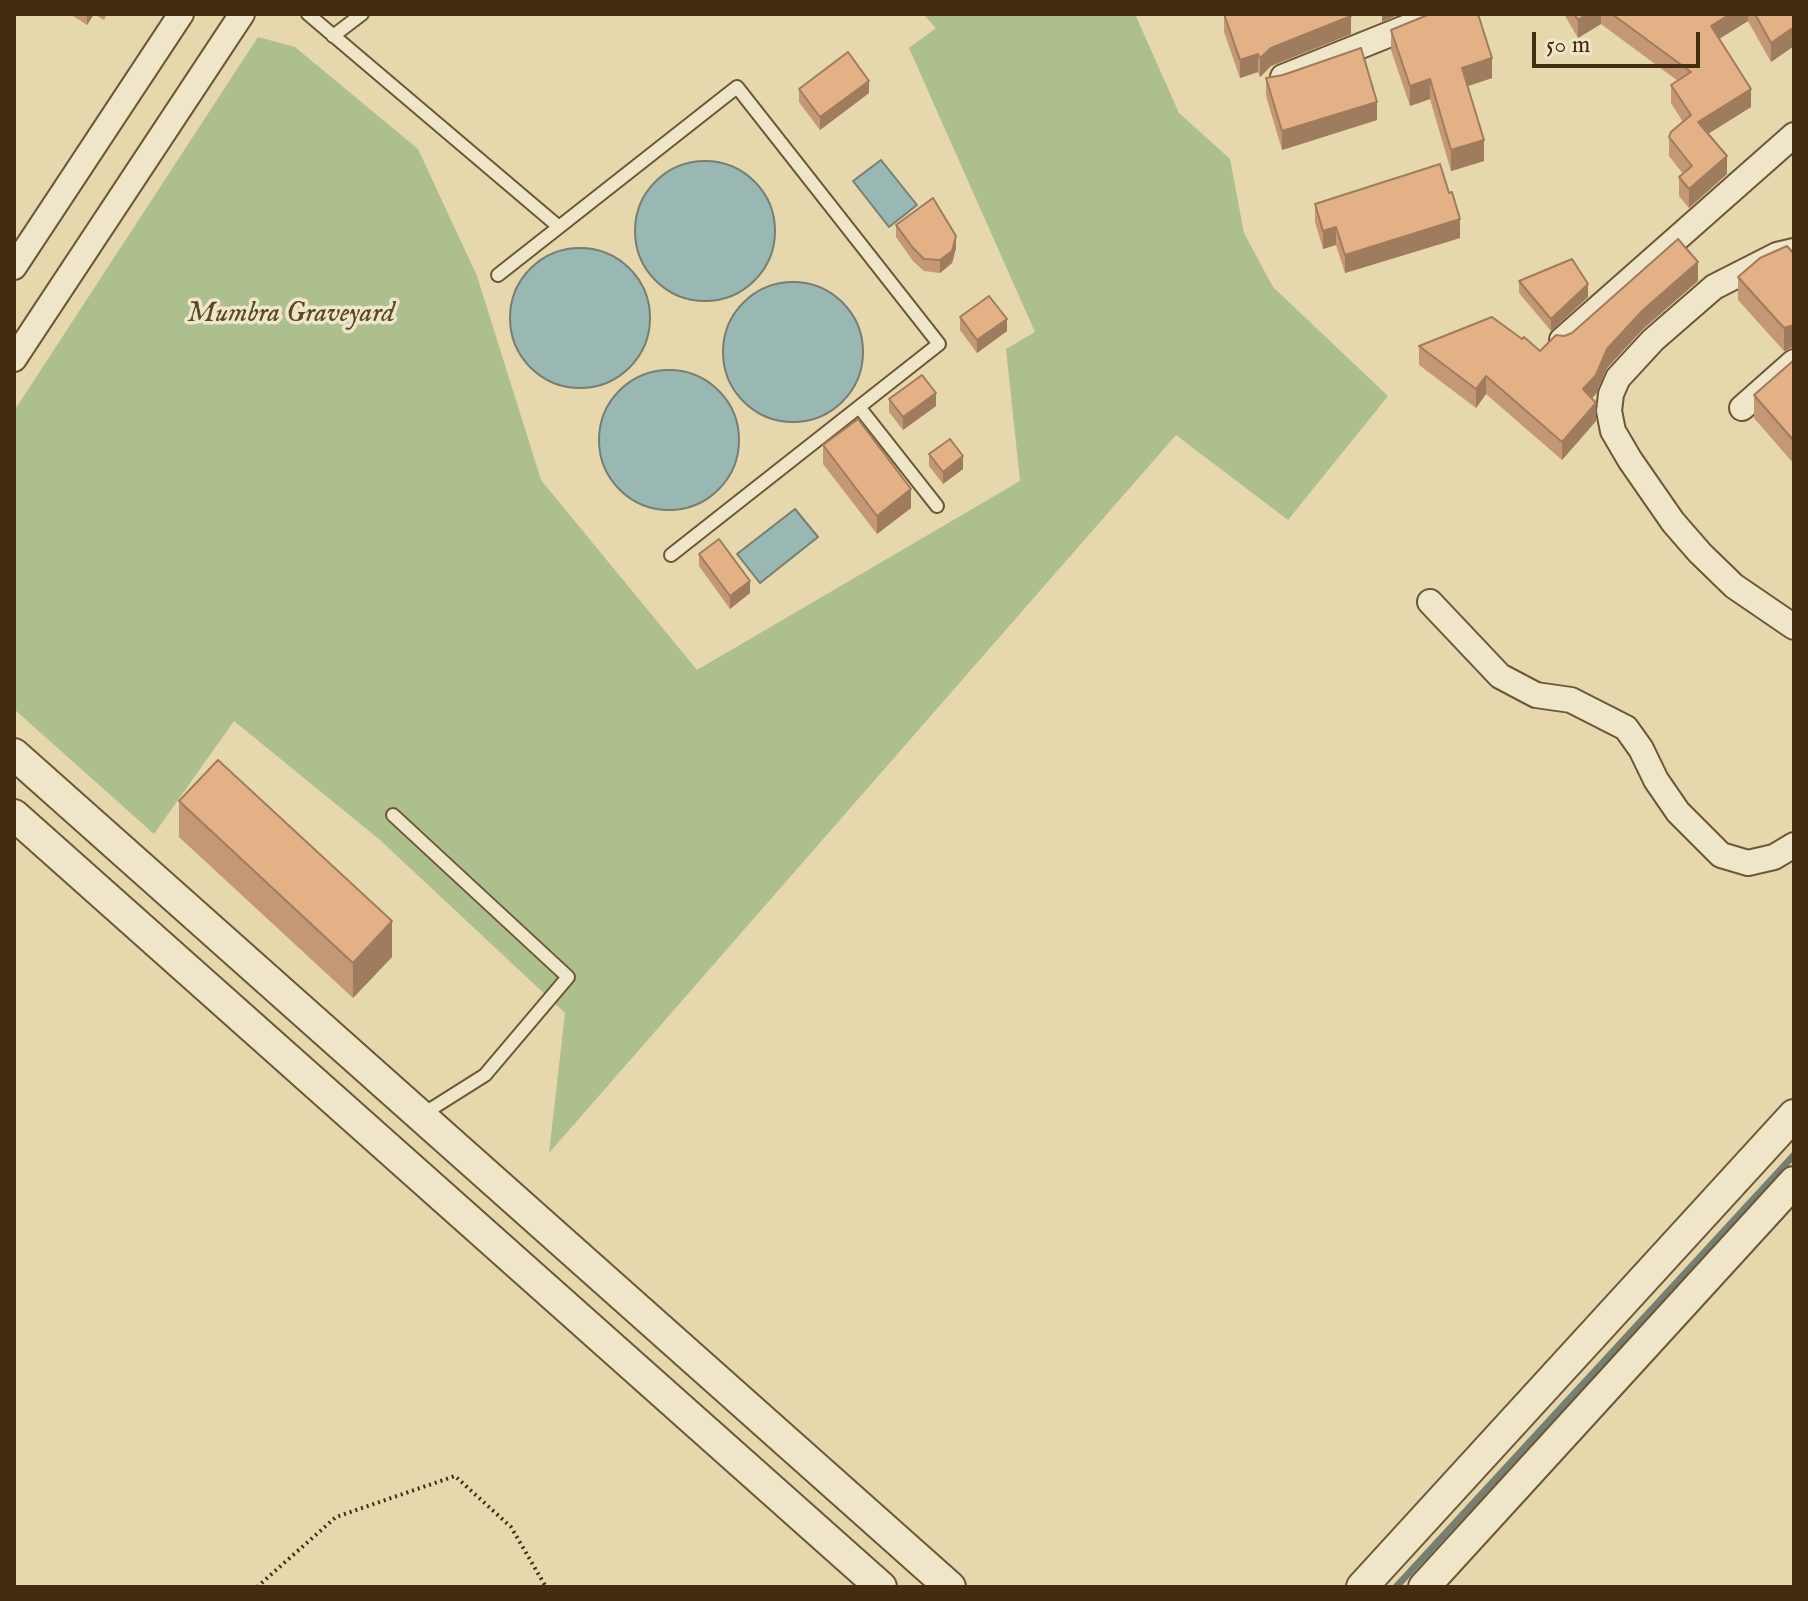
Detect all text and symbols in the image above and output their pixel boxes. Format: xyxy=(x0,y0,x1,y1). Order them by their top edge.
scale bar xyxy=(1536,16,1704,66)
text: 50 m xyxy=(1546,30,1590,61)
park label: Mumbra Graveyard xyxy=(187,298,395,332)

